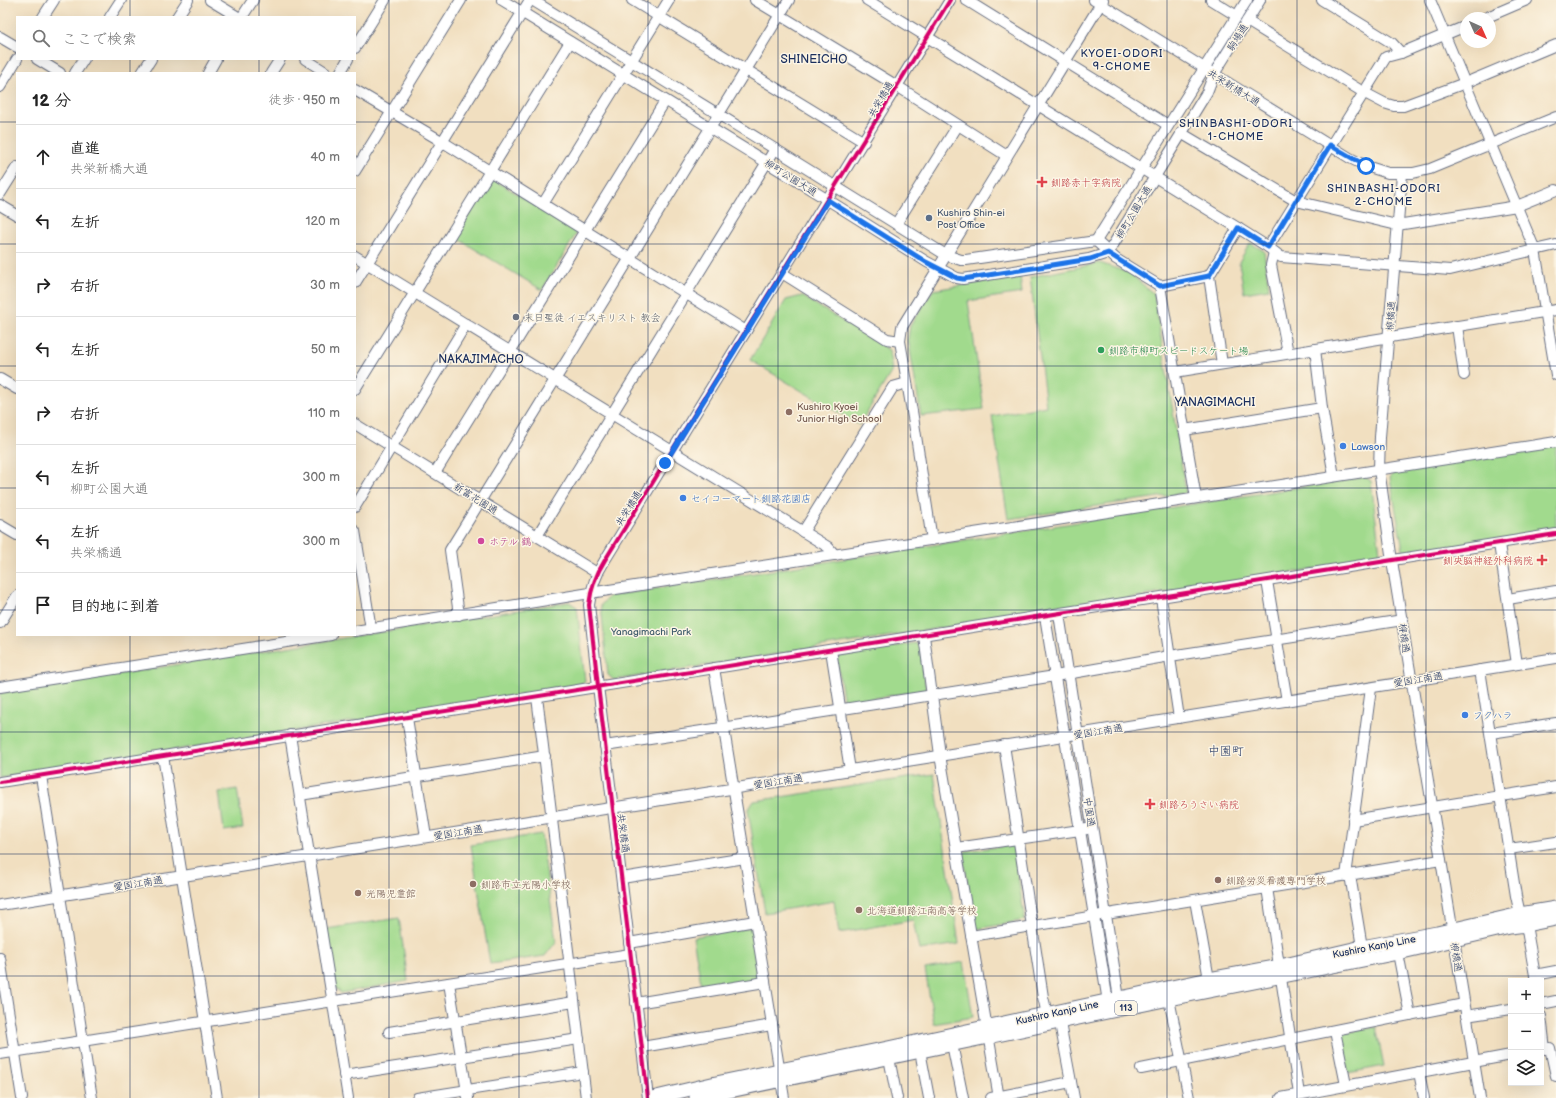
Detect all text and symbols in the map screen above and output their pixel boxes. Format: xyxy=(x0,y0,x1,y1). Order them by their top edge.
north arrow xyxy=(1460,12,1496,48)
search box xyxy=(16,16,356,60)
street label: 駒場通 xyxy=(1225,22,1251,53)
icon: search xyxy=(30,27,52,49)
text: ここで検索 xyxy=(62,30,137,49)
district label: KYOEI-ODORI 9-CHOME xyxy=(1081,47,1164,73)
district label: SHINEICHO xyxy=(781,52,847,67)
street label: 共栄新橋大通 xyxy=(1205,67,1262,109)
street label: 共栄橋通 xyxy=(865,79,896,120)
text: 12 分 xyxy=(32,91,71,111)
text: 徒歩 · 950 m xyxy=(269,92,340,108)
district label: SHINBASHI-ODORI 1-CHOME xyxy=(1179,117,1293,143)
text: 直進 xyxy=(70,139,100,158)
icon: ahead xyxy=(32,146,54,168)
text: 40 m xyxy=(310,149,340,165)
street label: 柳町公園大通 xyxy=(762,157,819,199)
route start xyxy=(1357,157,1375,175)
text: 共栄新橋大通 xyxy=(70,161,148,177)
marker: 釧路赤十字病院 xyxy=(1036,176,1048,188)
place label: 釧路赤十字病院 xyxy=(1051,177,1121,189)
district label: SHINBASHI-ODORI 2-CHOME xyxy=(1327,182,1441,208)
street label: 柳町公園大通 xyxy=(1113,184,1154,241)
place label: Kushiro Shin-ei Post Office xyxy=(937,207,1005,231)
icon: left xyxy=(32,210,54,232)
text: 左折 xyxy=(70,213,100,232)
text: 120 m xyxy=(305,213,340,229)
marker: Kushiro Shin-ei Post Office xyxy=(924,213,934,223)
icon: right xyxy=(32,274,54,296)
text: 右折 xyxy=(70,277,100,296)
text: 30 m xyxy=(310,277,340,293)
street label: 柳橋通 xyxy=(1384,301,1398,331)
marker: 末日聖徒 イエスキリスト 教会 xyxy=(511,312,521,322)
place label: 末日聖徒 イエスキリスト 教会 xyxy=(524,312,660,324)
icon: left xyxy=(32,338,54,360)
text: 左折 xyxy=(70,341,100,360)
text: 50 m xyxy=(311,341,340,357)
marker: 釧路市柳町スピードスケート場 xyxy=(1096,345,1106,355)
place label: 釧路市柳町スピードスケート場 xyxy=(1109,345,1249,357)
district label: NAKAJIMACHO xyxy=(438,352,524,367)
district label: YANAGIMACHI xyxy=(1174,395,1256,410)
place label: Kushiro Kyoei Junior High School xyxy=(797,401,882,425)
icon: right xyxy=(32,402,54,424)
text: 右折 xyxy=(70,405,100,424)
text: 110 m xyxy=(308,405,340,421)
marker: Kushiro Kyoei Junior High School xyxy=(784,407,794,417)
marker: Lawson xyxy=(1338,441,1348,451)
place label: Lawson xyxy=(1351,441,1385,453)
route end xyxy=(656,454,674,472)
text: 左折 xyxy=(70,459,100,478)
icon: left xyxy=(32,466,54,488)
text: 300 m xyxy=(302,469,340,485)
text: 柳町公園大通 xyxy=(70,481,148,497)
street label: 新富花園通 xyxy=(451,481,500,517)
street label: 共栄橋通 xyxy=(613,488,645,529)
marker: セイコーマート釧路花園店 xyxy=(678,493,688,503)
place label: セイコーマート釧路花園店 xyxy=(691,493,811,505)
text: 左折 xyxy=(70,523,100,542)
icon: left xyxy=(32,530,54,552)
text: 300 m xyxy=(302,533,340,549)
marker: ホテル 鶴 xyxy=(476,536,486,546)
place label: ホテル 鶴 xyxy=(489,536,531,548)
text: 共栄橋通 xyxy=(70,545,122,561)
marker: 釧央脳神経外科病院 xyxy=(1536,554,1548,566)
place label: 釧央脳神経外科病院 xyxy=(1443,555,1533,567)
icon: arrive xyxy=(32,594,54,616)
text: 目的地に到着 xyxy=(70,597,160,616)
street label: 柳橋通 xyxy=(1396,622,1412,654)
park label: Yanagimachi Park xyxy=(610,626,691,638)
street label: 愛国江南通 xyxy=(1393,670,1444,690)
marker: フクハラ xyxy=(1460,710,1470,720)
place label: フクハラ xyxy=(1473,710,1513,722)
street label: 愛国江南通 xyxy=(1073,722,1124,742)
district label: 中園町 xyxy=(1208,744,1244,759)
street label: 愛国江南通 xyxy=(753,772,804,792)
street label: 中園通 xyxy=(1081,796,1097,828)
marker: 釧路ろうさい病院 xyxy=(1144,798,1156,810)
place label: 釧路ろうさい病院 xyxy=(1159,799,1239,811)
street label: 共栄橋通 xyxy=(615,813,631,854)
street label: 愛国江南通 xyxy=(433,823,484,843)
street label: 愛国江南通 xyxy=(113,874,164,894)
marker: 釧路労災看護専門学校 xyxy=(1213,875,1223,885)
place label: 釧路労災看護専門学校 xyxy=(1226,875,1326,887)
marker: 釧路市立光陽小学校 xyxy=(468,879,478,889)
place label: 釧路市立光陽小学校 xyxy=(481,879,571,891)
marker: 光陽児童館 xyxy=(353,888,363,898)
place label: 光陽児童館 xyxy=(366,888,416,900)
marker: 北海道釧路江南高等学校 xyxy=(854,905,864,915)
place label: 北海道釧路江南高等学校 xyxy=(867,905,977,917)
street label: Kushiro Kanjo Line xyxy=(1332,933,1417,961)
street label: 柳橋通 xyxy=(1448,941,1464,973)
map controls xyxy=(1508,978,1544,1086)
button: + xyxy=(1508,978,1544,1014)
street label: Kushiro Kanjo Line xyxy=(1015,998,1100,1028)
road number: 113 xyxy=(1115,1001,1137,1015)
button: − xyxy=(1508,1014,1544,1050)
button: layers xyxy=(1508,1050,1544,1086)

